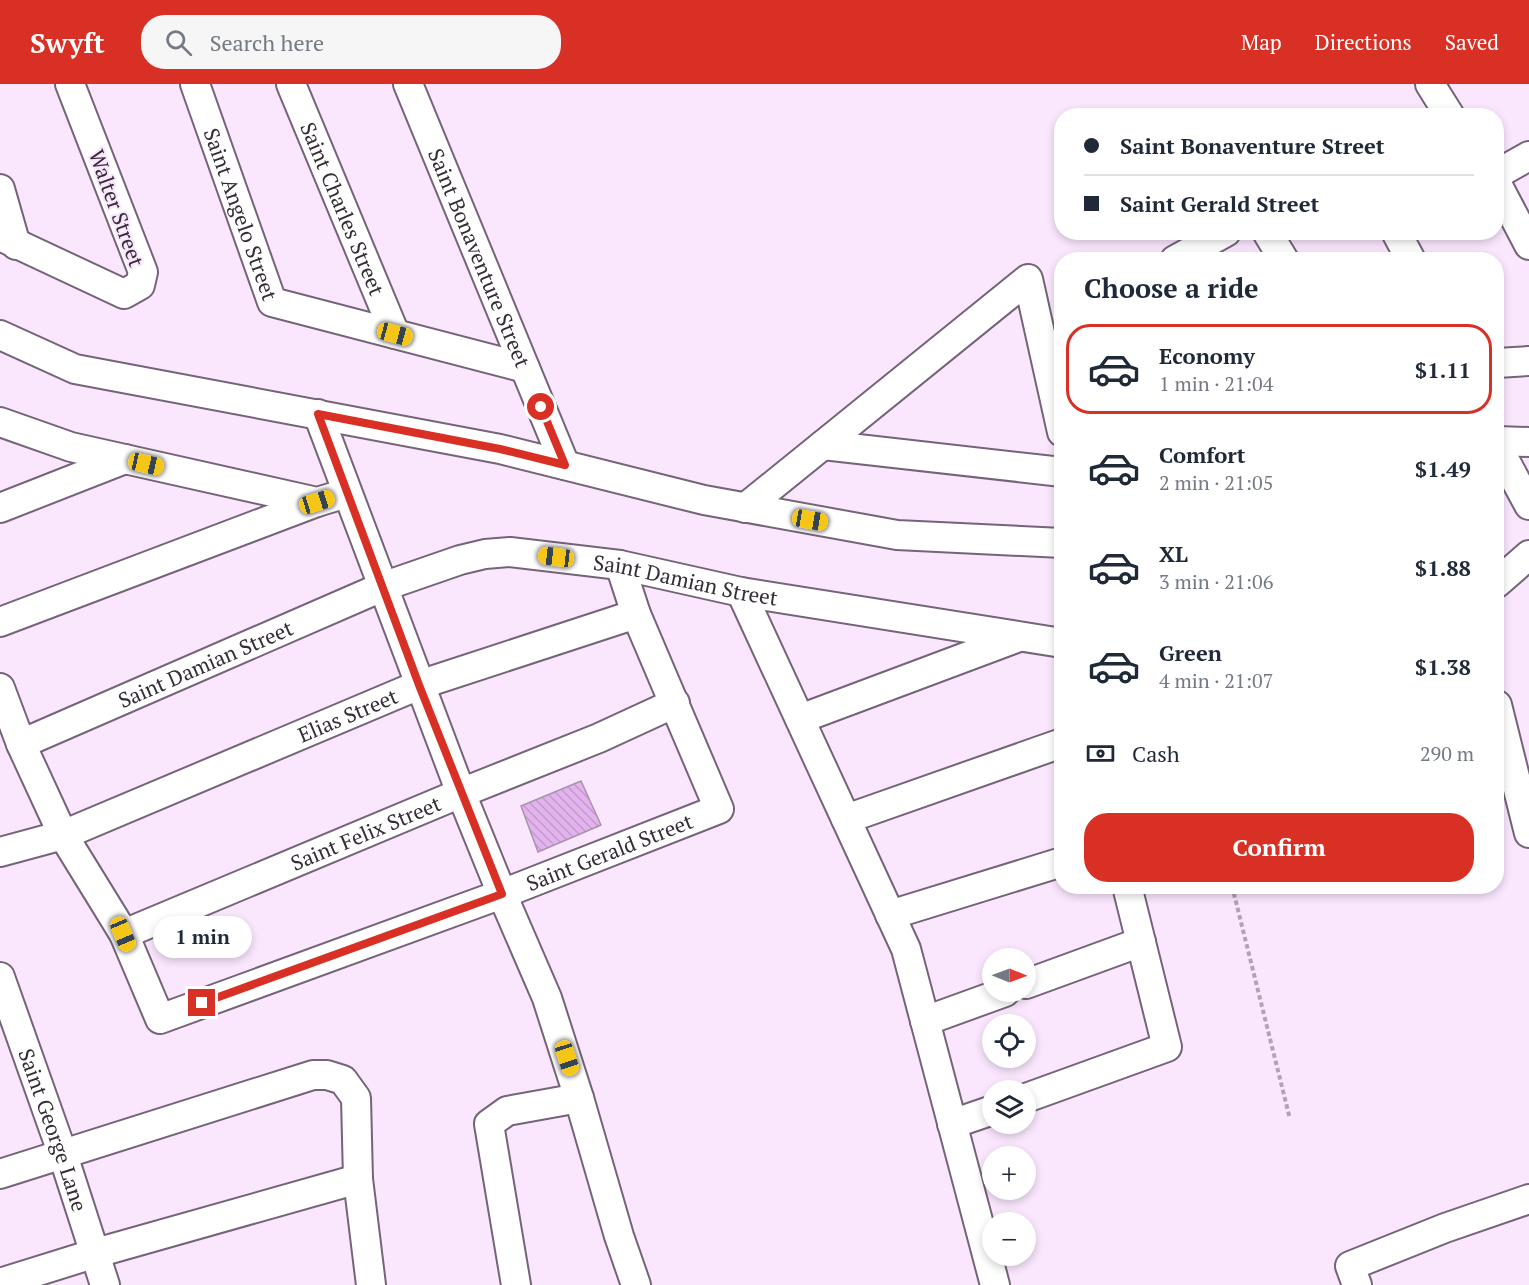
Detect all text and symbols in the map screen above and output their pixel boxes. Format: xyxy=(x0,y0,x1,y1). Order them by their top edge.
search box xyxy=(141,15,561,69)
text: Swyft xyxy=(30,24,105,61)
icon: search xyxy=(162,26,195,59)
text: Search here xyxy=(210,28,324,57)
text: Map xyxy=(1241,28,1282,56)
text: Directions xyxy=(1315,28,1412,56)
text: Saved xyxy=(1445,28,1499,56)
street label: Saint Charles Street xyxy=(294,118,391,300)
street label: Saint Angelo Street xyxy=(198,124,284,304)
text: Saint Bonaventure Street xyxy=(1120,131,1385,160)
street label: Saint Bonaventure Street xyxy=(422,144,537,372)
street label: Walter Street xyxy=(83,146,151,271)
text: Saint Gerald Street xyxy=(1120,189,1319,218)
text: Choose a ride xyxy=(1084,270,1259,306)
car xyxy=(375,321,415,347)
text: Economy xyxy=(1159,341,1255,370)
icon: car xyxy=(1087,342,1141,396)
text: $1.11 xyxy=(1415,355,1471,384)
text: 1 min · 21:04 xyxy=(1159,370,1273,397)
route start xyxy=(527,393,554,420)
text: Comfort xyxy=(1159,440,1245,469)
icon: car xyxy=(1087,441,1141,495)
car xyxy=(126,451,166,477)
text: $1.49 xyxy=(1415,454,1471,483)
text: 2 min · 21:05 xyxy=(1159,469,1273,496)
car xyxy=(297,488,337,516)
car xyxy=(791,508,829,532)
text: XL xyxy=(1159,539,1188,568)
icon: car xyxy=(1087,540,1141,594)
car xyxy=(537,546,575,568)
street label: Saint Damian Street xyxy=(592,548,780,612)
text: $1.88 xyxy=(1415,553,1471,582)
text: 3 min · 21:06 xyxy=(1159,568,1273,595)
street label: Saint Damian Street xyxy=(114,613,297,714)
text: Green xyxy=(1159,638,1222,667)
icon: car xyxy=(1087,639,1141,693)
text: $1.38 xyxy=(1415,652,1471,681)
text: 4 min · 21:07 xyxy=(1159,667,1273,694)
street label: Elias Street xyxy=(293,682,402,749)
icon: cash xyxy=(1084,737,1117,770)
text: Cash xyxy=(1132,739,1180,768)
text: 290 m xyxy=(1420,740,1474,767)
street label: Saint Felix Street xyxy=(286,789,445,877)
street label: Saint Gerald Street xyxy=(522,807,697,897)
button: Confirm xyxy=(1084,813,1474,882)
car xyxy=(108,914,138,954)
callout: 1 min xyxy=(152,916,252,958)
text: 1 min xyxy=(175,923,230,950)
north arrow xyxy=(982,948,1036,1002)
map controls xyxy=(982,948,1036,1266)
route end xyxy=(188,989,215,1016)
button: locate xyxy=(982,1014,1036,1068)
car xyxy=(553,1038,581,1078)
street label: Saint George Lane xyxy=(12,1045,94,1215)
button: layers xyxy=(982,1080,1036,1134)
button: + xyxy=(982,1146,1036,1200)
button: − xyxy=(982,1212,1036,1266)

